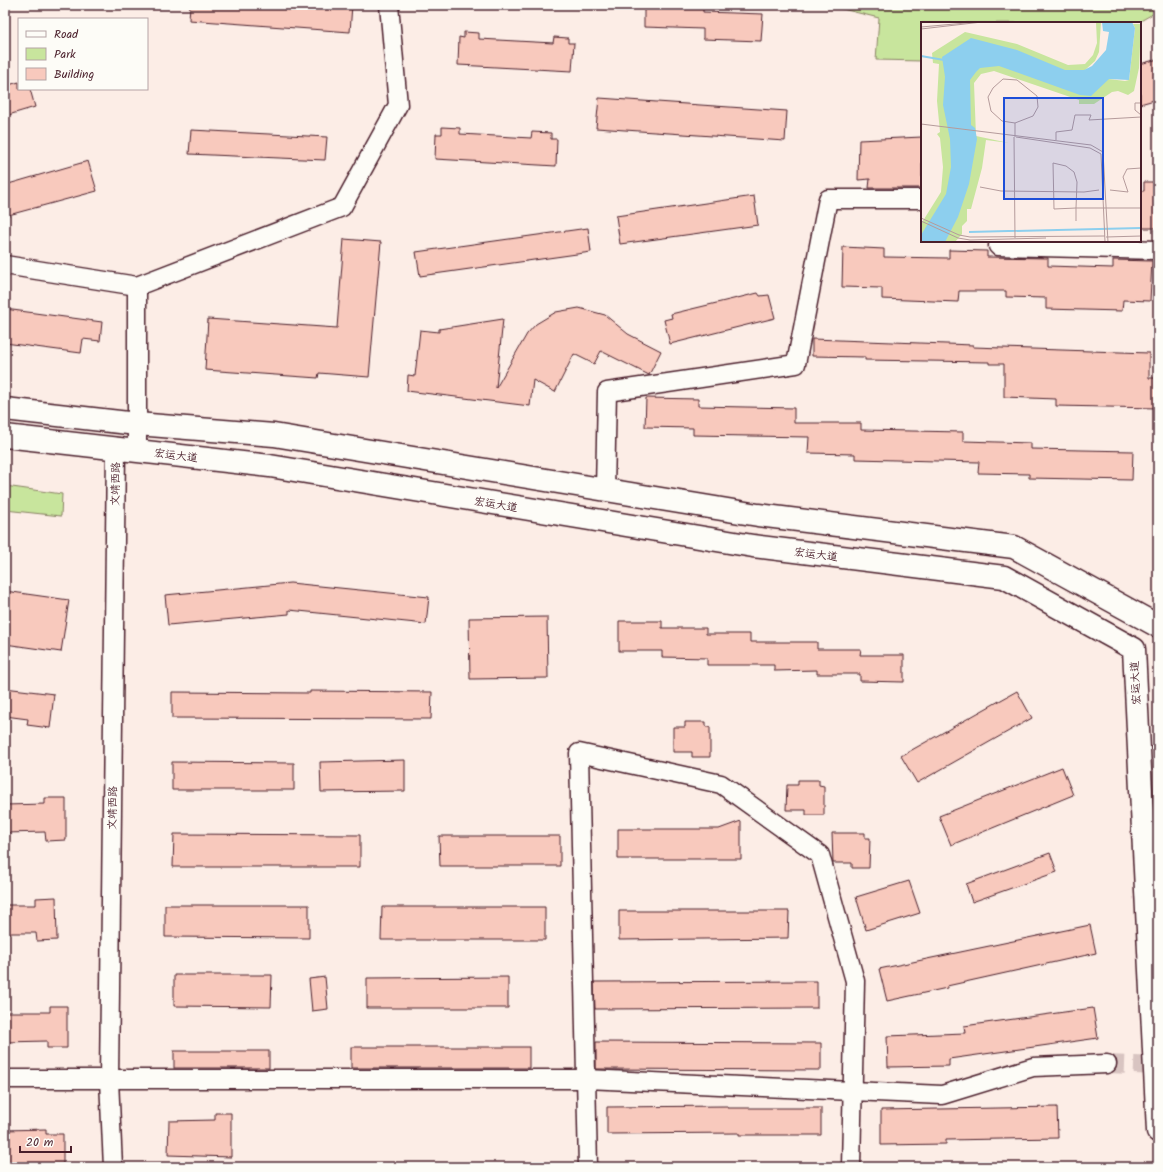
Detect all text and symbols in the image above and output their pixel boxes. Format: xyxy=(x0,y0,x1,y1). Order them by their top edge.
legend xyxy=(18,18,148,90)
inset map xyxy=(921,22,1141,242)
text: Road xyxy=(54,25,79,44)
text: Park xyxy=(54,45,76,64)
text: Building xyxy=(54,65,94,84)
street label: 宏运大道 xyxy=(153,444,199,468)
street label: 文靖西路 xyxy=(107,462,125,506)
street label: 宏运大道 xyxy=(473,493,519,517)
street label: 宏运大道 xyxy=(793,543,839,567)
street label: 宏运大道 xyxy=(1126,661,1146,705)
street label: 文靖西路 xyxy=(104,786,122,830)
scale bar xyxy=(20,1128,71,1154)
text: 20 m xyxy=(26,1133,54,1152)

